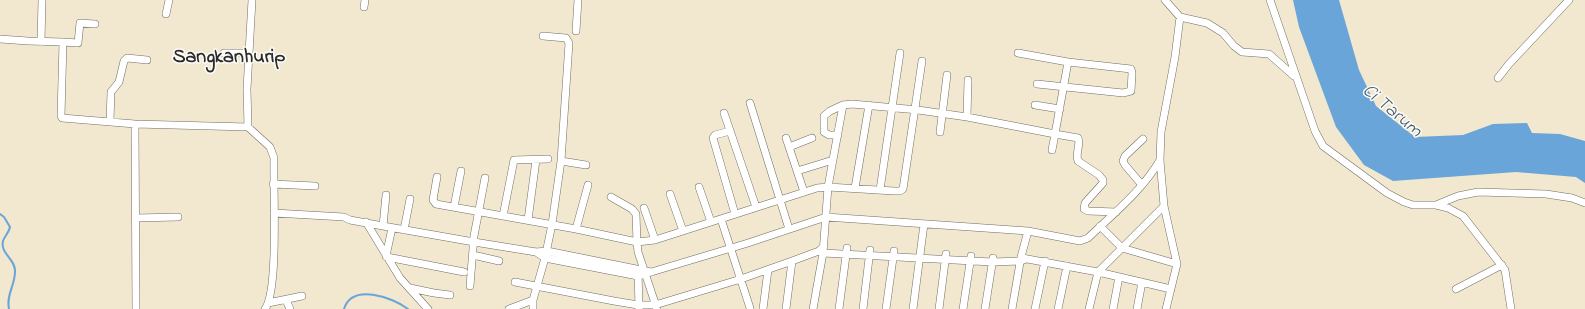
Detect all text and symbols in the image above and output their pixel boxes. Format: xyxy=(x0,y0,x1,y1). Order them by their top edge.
district label: Sangkanhurip xyxy=(173,47,285,71)
water label: Ci Tarum xyxy=(1356,80,1426,144)

